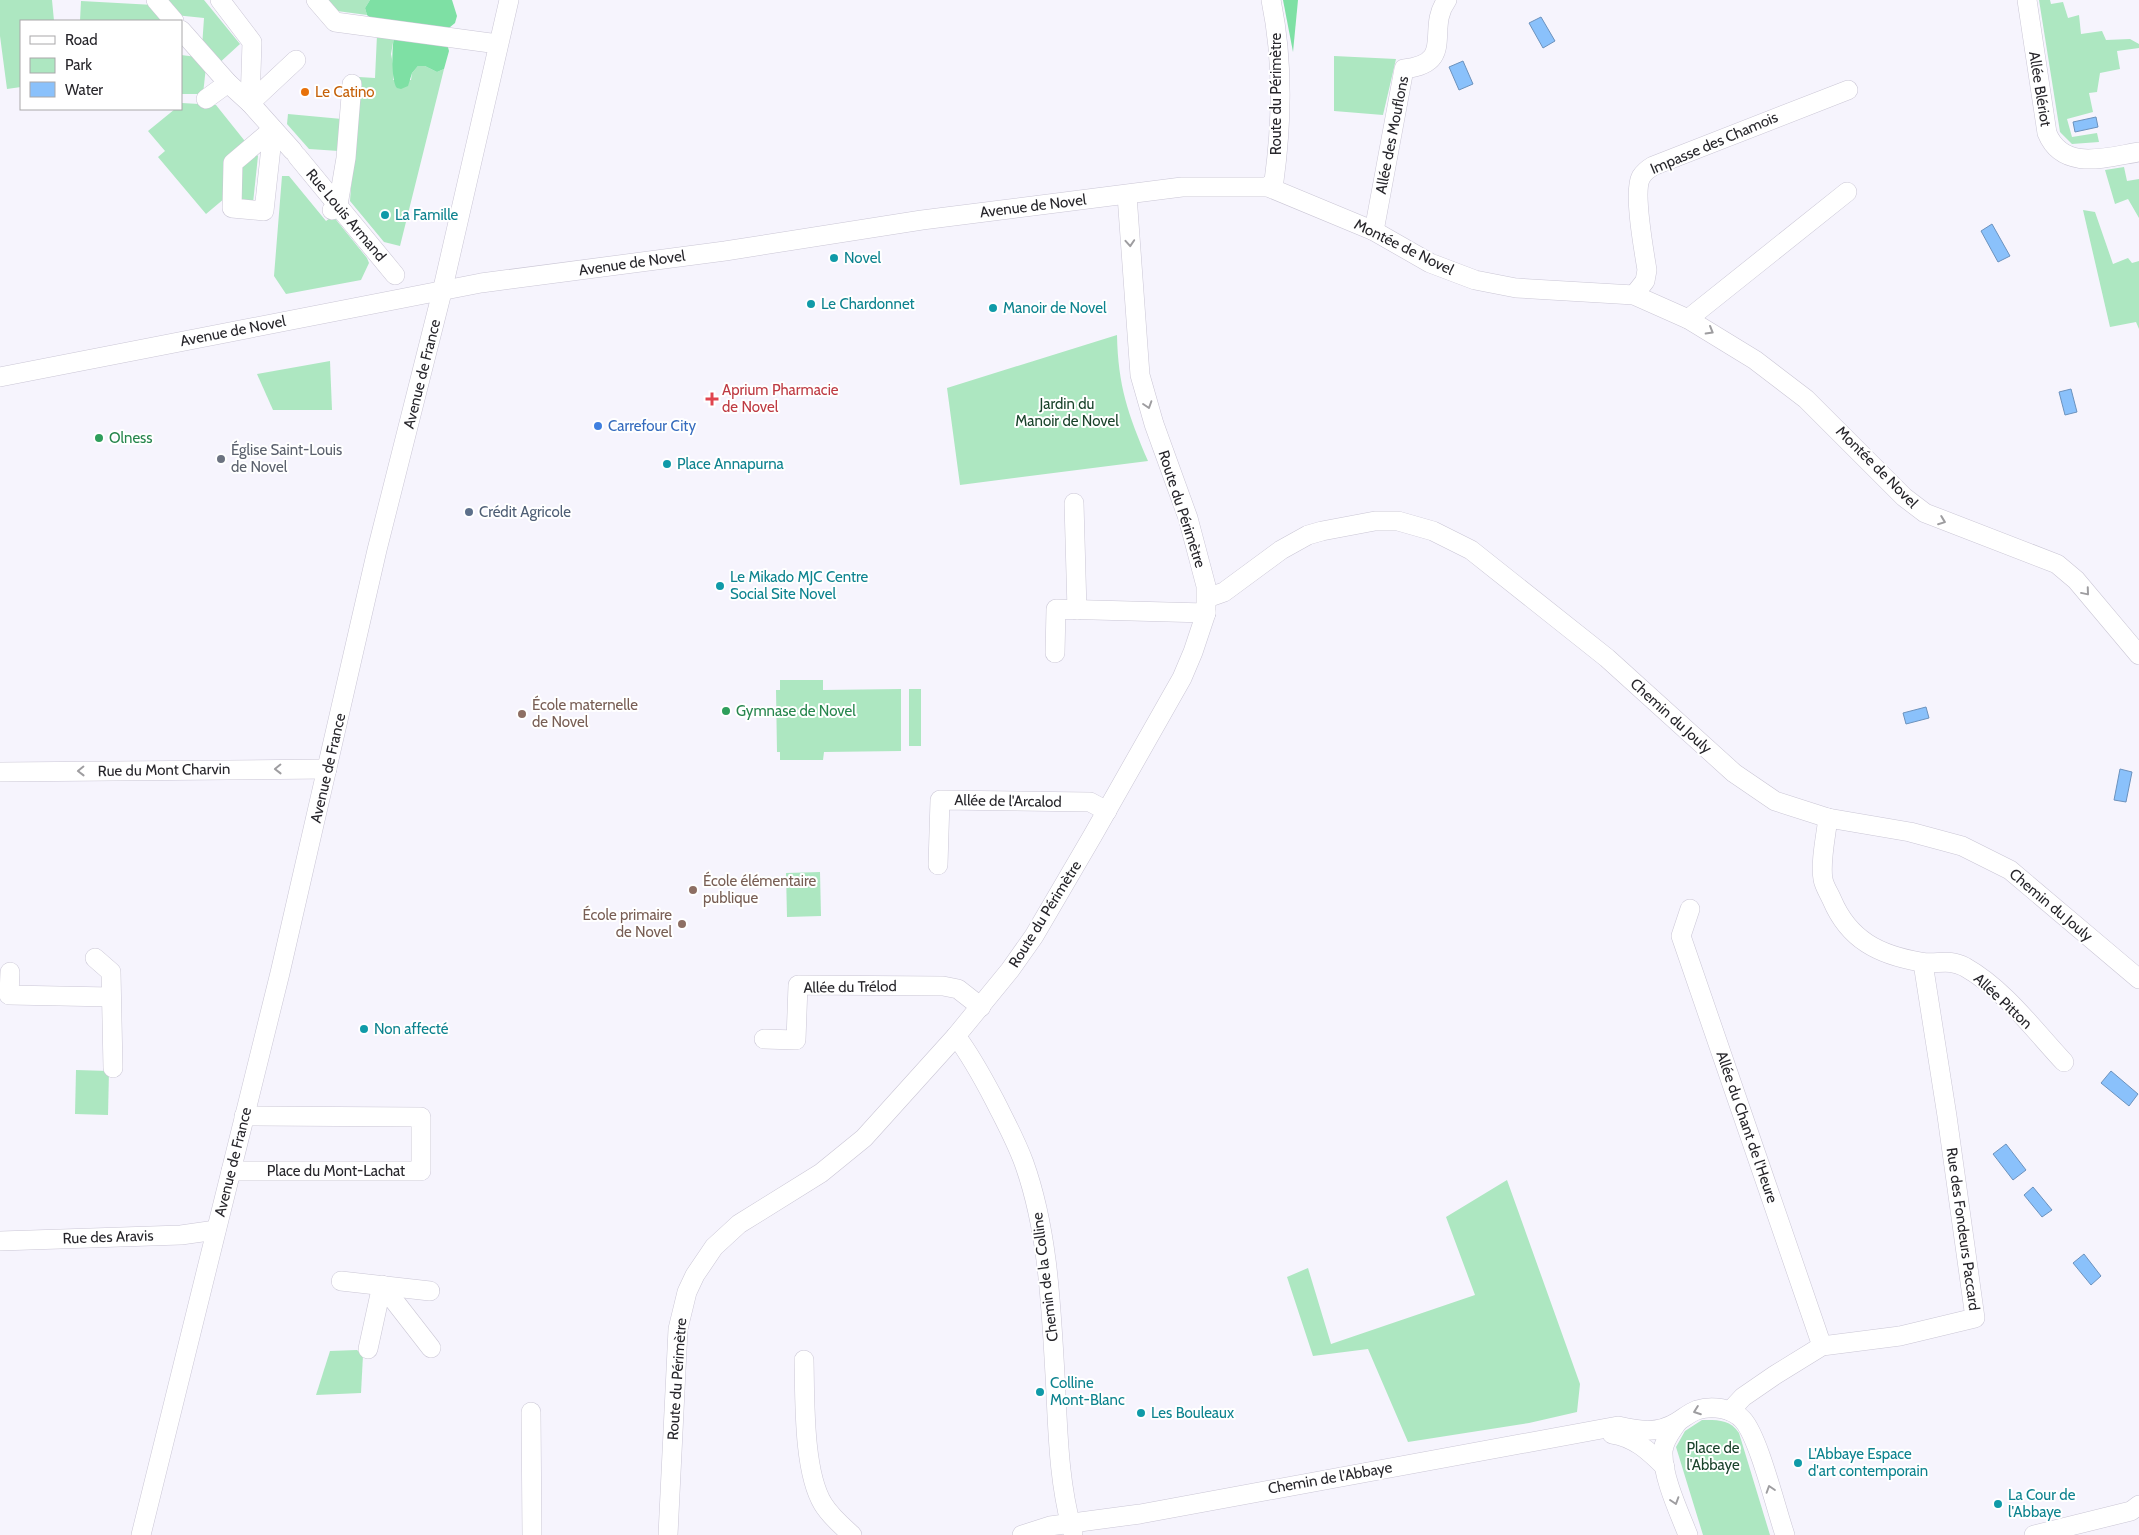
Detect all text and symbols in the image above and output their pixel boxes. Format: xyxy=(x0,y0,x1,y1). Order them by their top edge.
legend xyxy=(20,20,182,110)
text: Road xyxy=(65,31,98,49)
street label: Route du Périmètre xyxy=(1267,32,1285,155)
street label: Allée Blériot xyxy=(2025,50,2055,128)
text: Park xyxy=(65,56,92,74)
street label: Allée des Mouflons xyxy=(1372,74,1412,196)
text: Water xyxy=(65,81,103,99)
place label: Le Catino xyxy=(315,83,375,101)
marker: Le Catino xyxy=(299,86,311,98)
street label: Impasse des Chamois xyxy=(1648,108,1780,178)
street label: Rue Louis Armand xyxy=(302,165,390,265)
street label: Avenue de Novel xyxy=(979,190,1088,221)
place label: La Famille xyxy=(395,206,459,224)
marker: La Famille xyxy=(379,209,391,221)
street label: Montée de Novel xyxy=(1351,215,1457,279)
one-way arrow xyxy=(1125,240,1136,248)
street label: Avenue de Novel xyxy=(578,247,687,279)
place label: Novel xyxy=(844,249,881,267)
marker: Novel xyxy=(828,252,840,264)
place label: Le Chardonnet xyxy=(821,295,915,313)
marker: Le Chardonnet xyxy=(805,298,817,310)
place label: Manoir de Novel xyxy=(1003,299,1107,317)
marker: Manoir de Novel xyxy=(987,302,999,314)
street label: Avenue de Novel xyxy=(179,312,288,350)
street label: Avenue de France xyxy=(400,317,444,431)
one-way arrow xyxy=(1704,325,1713,335)
place label: Aprium Pharmacie de Novel xyxy=(722,381,839,416)
marker: Aprium Pharmacie de Novel xyxy=(706,393,718,405)
park label: Jardin du Manoir de Novel xyxy=(1015,395,1119,430)
one-way arrow xyxy=(1142,400,1152,408)
place label: Carrefour City xyxy=(608,417,696,435)
marker: Carrefour City xyxy=(592,420,604,432)
street label: Montée de Novel xyxy=(1832,422,1922,512)
place label: Olness xyxy=(109,429,153,447)
marker: Olness xyxy=(93,432,105,444)
place label: Église Saint-Louis de Novel xyxy=(231,440,342,476)
street label: Route du Périmètre xyxy=(1154,448,1210,570)
marker: Église Saint-Louis de Novel xyxy=(215,453,227,465)
place label: Place Annapurna xyxy=(677,455,785,473)
marker: Place Annapurna xyxy=(661,458,673,470)
place label: Crédit Agricole xyxy=(479,503,571,521)
marker: Crédit Agricole xyxy=(463,506,475,518)
one-way arrow xyxy=(1938,516,1946,526)
place label: Le Mikado MJC Centre Social Site Novel xyxy=(730,568,869,603)
marker: Le Mikado MJC Centre Social Site Novel xyxy=(714,580,726,592)
one-way arrow xyxy=(2080,586,2089,595)
street label: Chemin du Jouly xyxy=(1627,675,1716,758)
place label: École maternelle de Novel xyxy=(532,695,638,731)
place label: Gymnase de Novel xyxy=(736,702,856,720)
marker: Gymnase de Novel xyxy=(720,705,732,717)
marker: École maternelle de Novel xyxy=(516,708,528,720)
street label: Avenue de France xyxy=(307,711,349,825)
street label: Rue du Mont Charvin xyxy=(98,760,230,780)
one-way arrow xyxy=(274,764,282,774)
one-way arrow xyxy=(77,766,84,776)
street label: Allée de l'Arcalod xyxy=(954,791,1062,811)
street label: Route du Périmètre xyxy=(1005,857,1085,971)
street label: Chemin du Jouly xyxy=(2006,865,2097,945)
place label: École élémentaire publique xyxy=(703,871,816,907)
marker: École élémentaire publique xyxy=(687,884,699,896)
place label: École primaire de Novel xyxy=(582,905,672,941)
marker: École primaire de Novel xyxy=(676,918,688,930)
street label: Allée Pitton xyxy=(1970,969,2036,1033)
street label: Allée du Trélod xyxy=(803,977,897,997)
place label: Non affecté xyxy=(374,1020,449,1038)
marker: Non affecté xyxy=(358,1023,370,1035)
street label: Allée du Chant de l'Heure xyxy=(1713,1049,1782,1205)
street label: Avenue de France xyxy=(211,1105,255,1219)
street label: Rue des Fondeurs Paccard xyxy=(1943,1146,1983,1312)
street label: Place du Mont-Lachat xyxy=(267,1162,405,1180)
street label: Chemin de la Colline xyxy=(1028,1211,1062,1343)
street label: Rue des Aravis xyxy=(62,1226,154,1248)
street label: Route du Périmètre xyxy=(664,1317,690,1441)
place label: Colline Mont-Blanc xyxy=(1050,1374,1125,1409)
marker: Colline Mont-Blanc xyxy=(1034,1386,1046,1398)
place label: Les Bouleaux xyxy=(1151,1404,1234,1422)
one-way arrow xyxy=(1693,1405,1702,1415)
marker: Les Bouleaux xyxy=(1135,1407,1147,1419)
park label: Place de l'Abbaye xyxy=(1686,1439,1740,1474)
place label: L'Abbaye Espace d'art contemporain xyxy=(1808,1445,1928,1480)
marker: L'Abbaye Espace d'art contemporain xyxy=(1792,1457,1804,1469)
street label: Chemin de l'Abbaye xyxy=(1267,1458,1394,1498)
one-way arrow xyxy=(1765,1485,1775,1493)
place label: La Cour de l'Abbaye xyxy=(2008,1486,2076,1521)
one-way arrow xyxy=(1670,1497,1680,1505)
marker: La Cour de l'Abbaye xyxy=(1992,1498,2004,1510)

